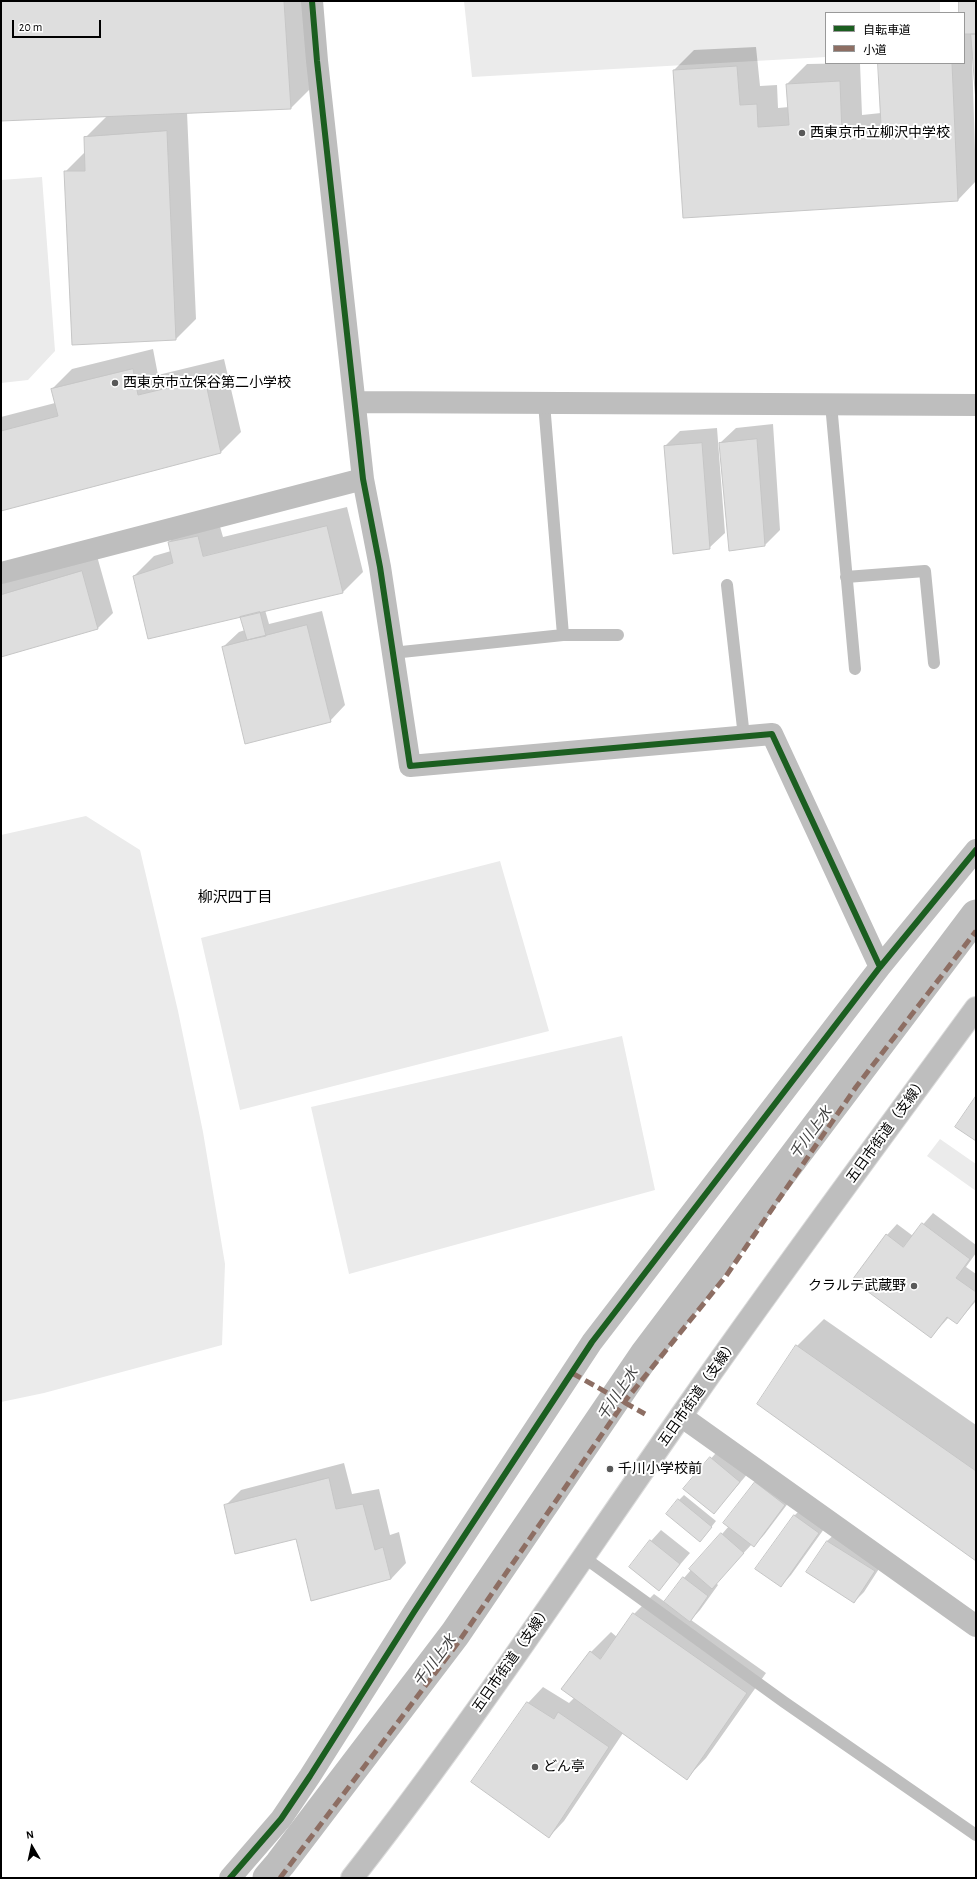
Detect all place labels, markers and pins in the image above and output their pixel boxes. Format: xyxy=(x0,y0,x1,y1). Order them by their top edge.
place label: 西東京市立柳沢中学校 xyxy=(810,125,950,141)
marker: 西東京市立柳沢中学校 xyxy=(797,128,807,138)
place label: 西東京市立保谷第二小学校 xyxy=(123,375,291,391)
marker: 西東京市立保谷第二小学校 xyxy=(110,378,120,388)
place label: クラルテ武蔵野 xyxy=(808,1278,906,1294)
marker: クラルテ武蔵野 xyxy=(909,1281,919,1291)
place label: 千川小学校前 xyxy=(618,1461,702,1477)
marker: 千川小学校前 xyxy=(605,1464,615,1474)
place label: どん亭 xyxy=(543,1759,585,1775)
marker: どん亭 xyxy=(530,1762,540,1772)

